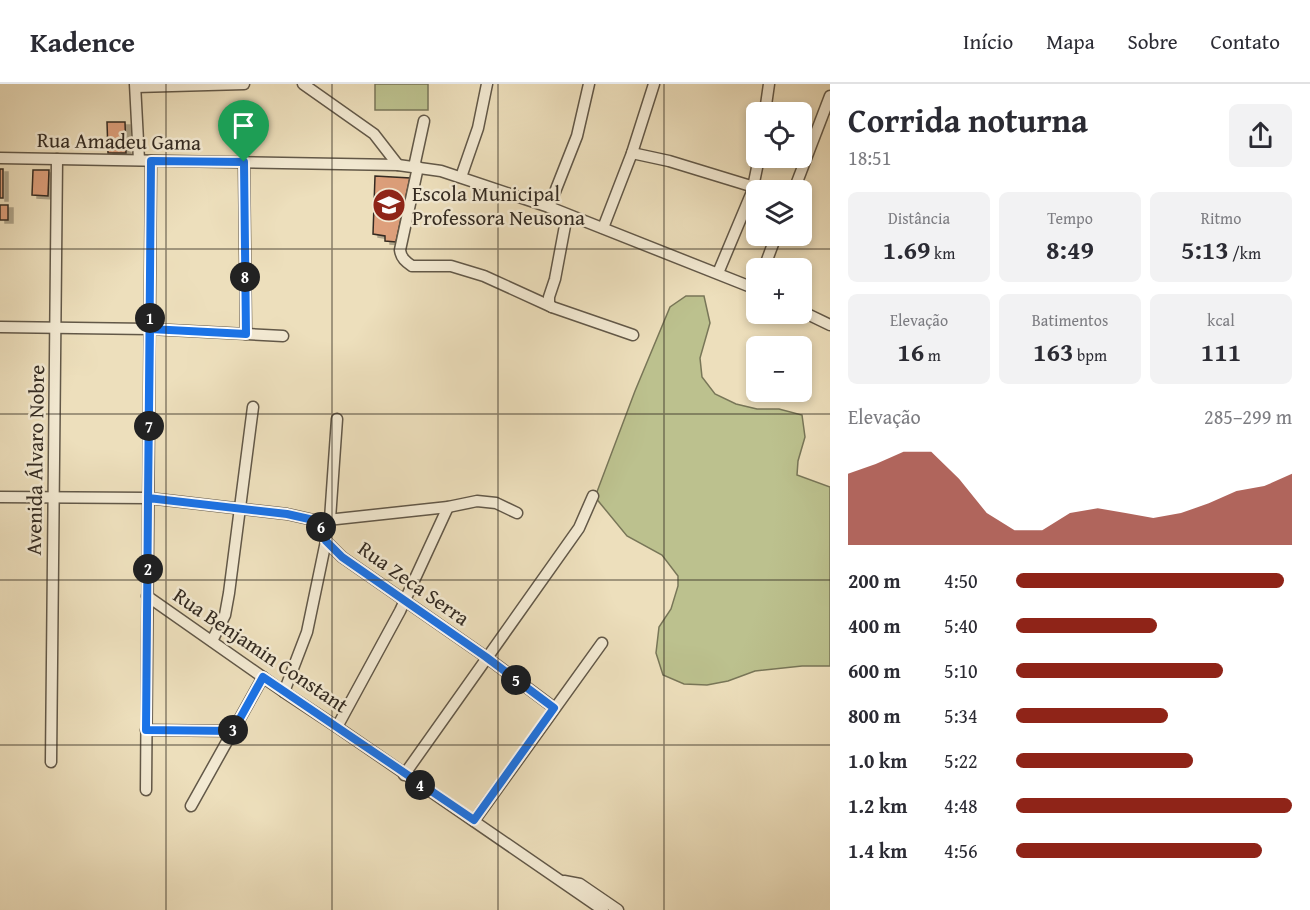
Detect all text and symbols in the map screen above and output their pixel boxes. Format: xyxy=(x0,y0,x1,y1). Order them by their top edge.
text: Kadence xyxy=(30,21,135,62)
text: Início xyxy=(963,26,1013,57)
text: Mapa xyxy=(1046,26,1095,57)
text: Sobre xyxy=(1128,26,1178,57)
text: Contato xyxy=(1211,26,1280,57)
text: Corrida noturna xyxy=(848,96,1088,144)
pin xyxy=(218,100,269,162)
map controls xyxy=(746,102,812,402)
button: locate xyxy=(746,102,812,168)
button: share xyxy=(1229,104,1292,167)
icon: arrive xyxy=(227,109,260,142)
street label: Rua Amadeu Gama xyxy=(37,124,201,158)
text: 18:51 xyxy=(848,143,891,172)
place label: Escola Municipal Professora Neusona xyxy=(412,178,585,233)
button: layers xyxy=(746,180,812,246)
school or university icon: Escola Municipal Professora Neusona xyxy=(371,187,407,223)
text: Distância xyxy=(888,206,950,230)
text: Tempo xyxy=(1047,206,1093,230)
text: Ritmo xyxy=(1201,206,1241,230)
text: 1.69 xyxy=(883,230,931,269)
text: 8:49 xyxy=(1046,230,1094,269)
text: 5:13 xyxy=(1181,230,1229,269)
text: km xyxy=(931,241,955,265)
text: /km xyxy=(1229,241,1261,265)
button: + xyxy=(746,258,812,324)
pin: 8 xyxy=(230,262,260,292)
text: 8 xyxy=(241,265,249,289)
pin: 1 xyxy=(135,303,165,333)
text: 1 xyxy=(146,306,154,330)
text: Elevação xyxy=(890,308,948,332)
text: Batimentos xyxy=(1032,308,1108,332)
text: kcal xyxy=(1207,308,1235,332)
text: 16 xyxy=(897,332,924,371)
text: 163 xyxy=(1033,332,1073,371)
text: 111 xyxy=(1201,332,1241,371)
button: − xyxy=(746,336,812,402)
text: m xyxy=(924,343,941,367)
text: bpm xyxy=(1073,343,1107,367)
street label: Avenida Álvaro Nobre xyxy=(18,364,52,556)
text: Elevação xyxy=(848,402,921,431)
text: 285–299 m xyxy=(1204,402,1292,431)
pin: 7 xyxy=(134,411,164,441)
text: 7 xyxy=(145,414,153,438)
pin: 6 xyxy=(306,512,336,542)
text: 6 xyxy=(317,515,325,539)
street label: Rua Zeca Serra xyxy=(352,533,476,633)
pin: 2 xyxy=(133,554,163,584)
text: 2 xyxy=(144,557,152,581)
text: 200 m xyxy=(848,566,901,595)
text: 4:50 xyxy=(944,566,978,595)
street label: Rua Benjamin Constant xyxy=(167,580,355,721)
text: 400 m xyxy=(848,611,901,640)
text: 5:40 xyxy=(944,611,978,640)
text: 600 m xyxy=(848,656,901,685)
text: 5:10 xyxy=(944,656,978,685)
pin: 5 xyxy=(501,665,531,695)
text: 5 xyxy=(512,668,520,692)
text: 800 m xyxy=(848,701,901,730)
text: 5:34 xyxy=(944,701,978,730)
pin: 3 xyxy=(218,715,248,745)
text: 3 xyxy=(229,718,237,742)
text: 1.0 km xyxy=(848,746,907,775)
text: 5:22 xyxy=(944,746,978,775)
pin: 4 xyxy=(405,770,435,800)
text: 4 xyxy=(416,773,424,797)
text: 1.2 km xyxy=(848,791,907,820)
text: 4:48 xyxy=(944,791,978,820)
text: 1.4 km xyxy=(848,836,907,865)
text: 4:56 xyxy=(944,836,978,865)

